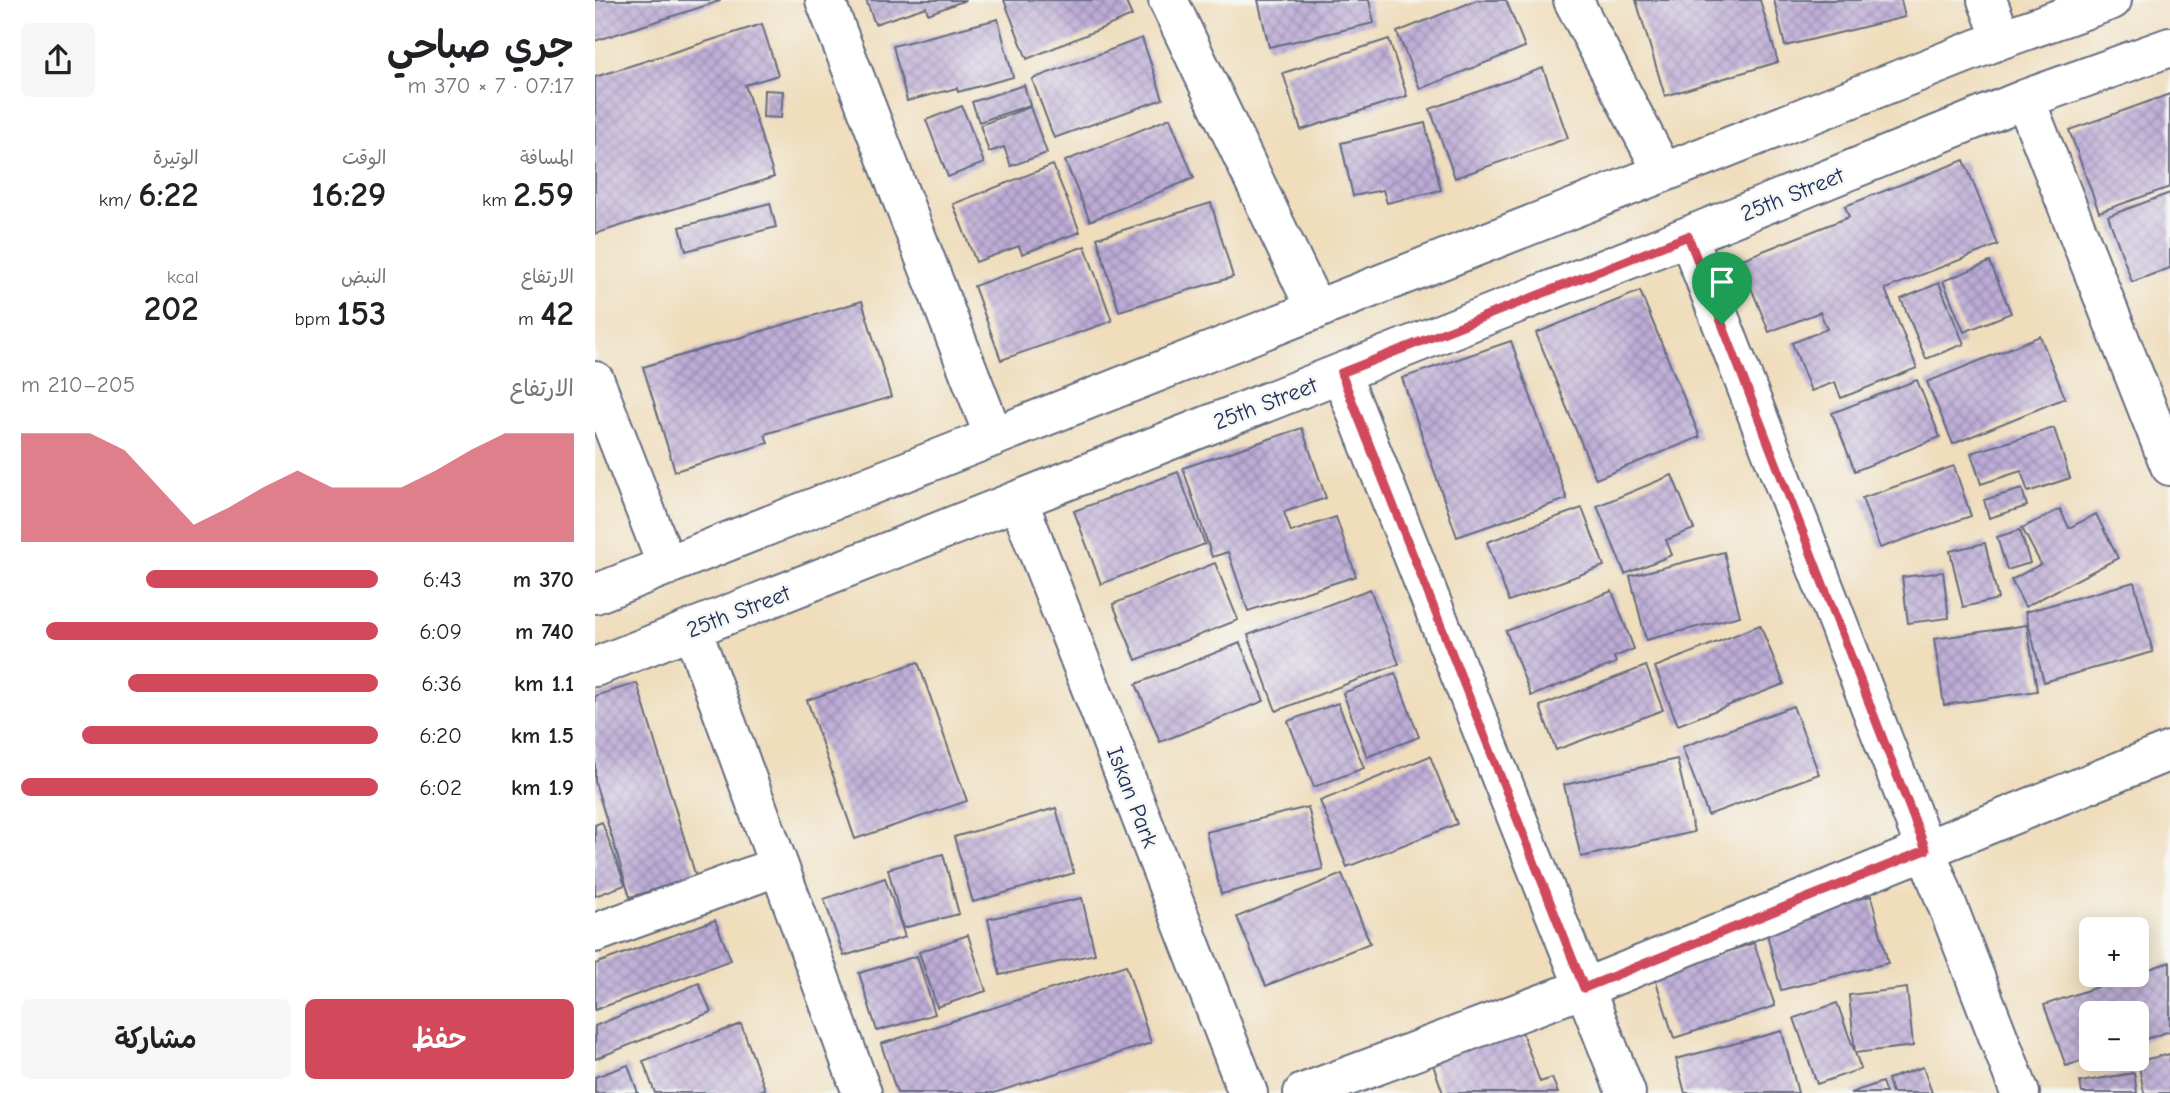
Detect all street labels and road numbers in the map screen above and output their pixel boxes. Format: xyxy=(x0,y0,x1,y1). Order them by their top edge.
street label: 25th Street xyxy=(1737,161,1849,227)
street label: 25th Street xyxy=(1210,371,1322,436)
street label: 25th Street xyxy=(683,579,795,644)
street label: Iskan Park xyxy=(1101,743,1164,851)

